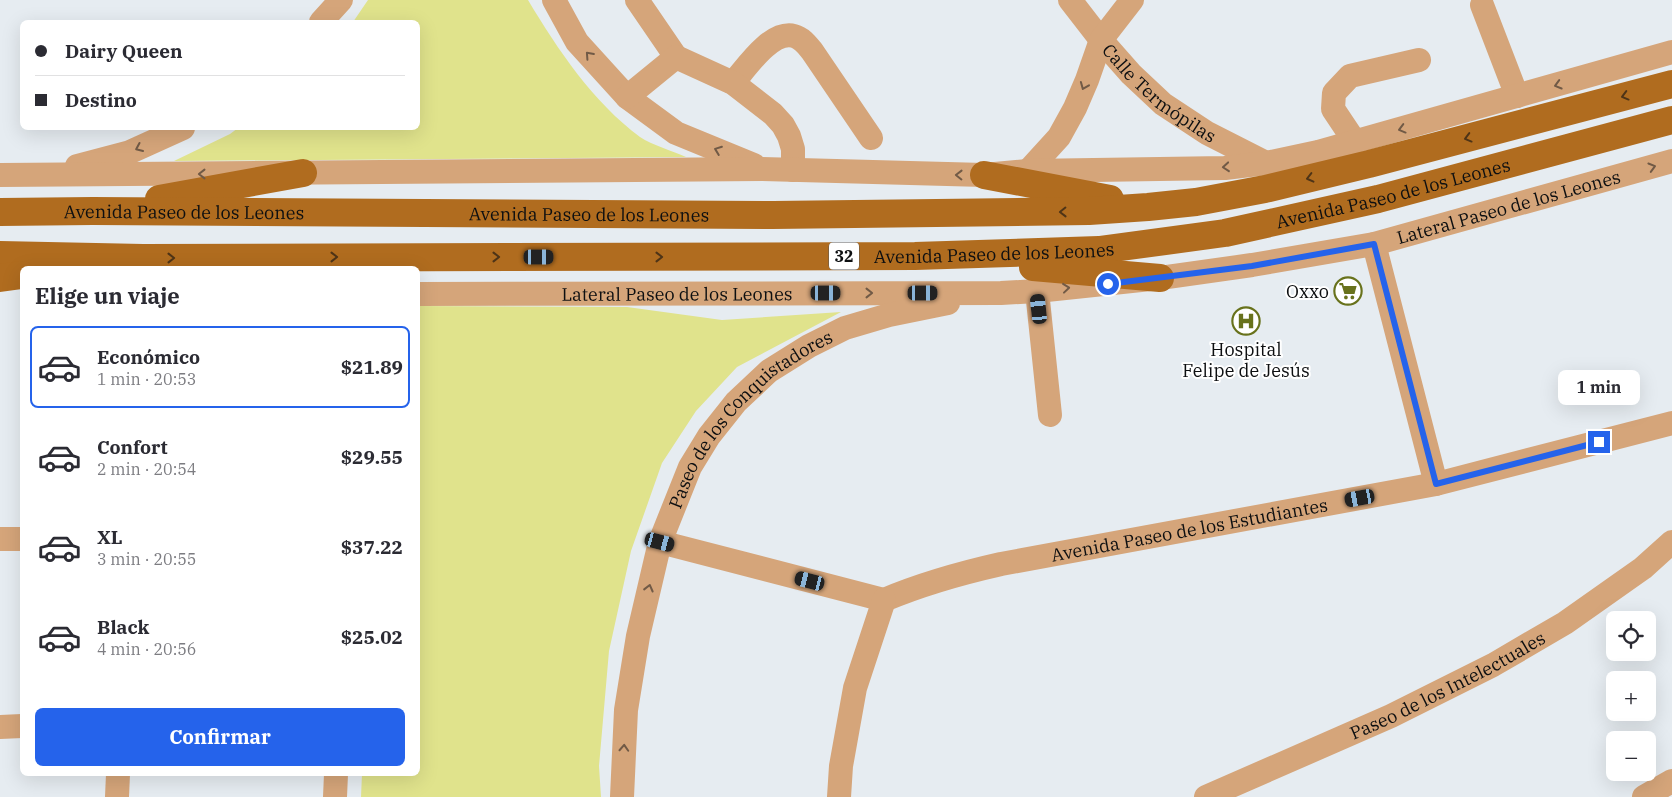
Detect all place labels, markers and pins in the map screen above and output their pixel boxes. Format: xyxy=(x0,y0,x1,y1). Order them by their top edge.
supermarket icon: Oxxo xyxy=(1333,276,1363,306)
place label: Oxxo xyxy=(1286,280,1329,303)
hospital icon: Hospital Felipe de Jesús xyxy=(1231,306,1261,336)
place label: Hospital Felipe de Jesús xyxy=(1182,338,1310,382)

